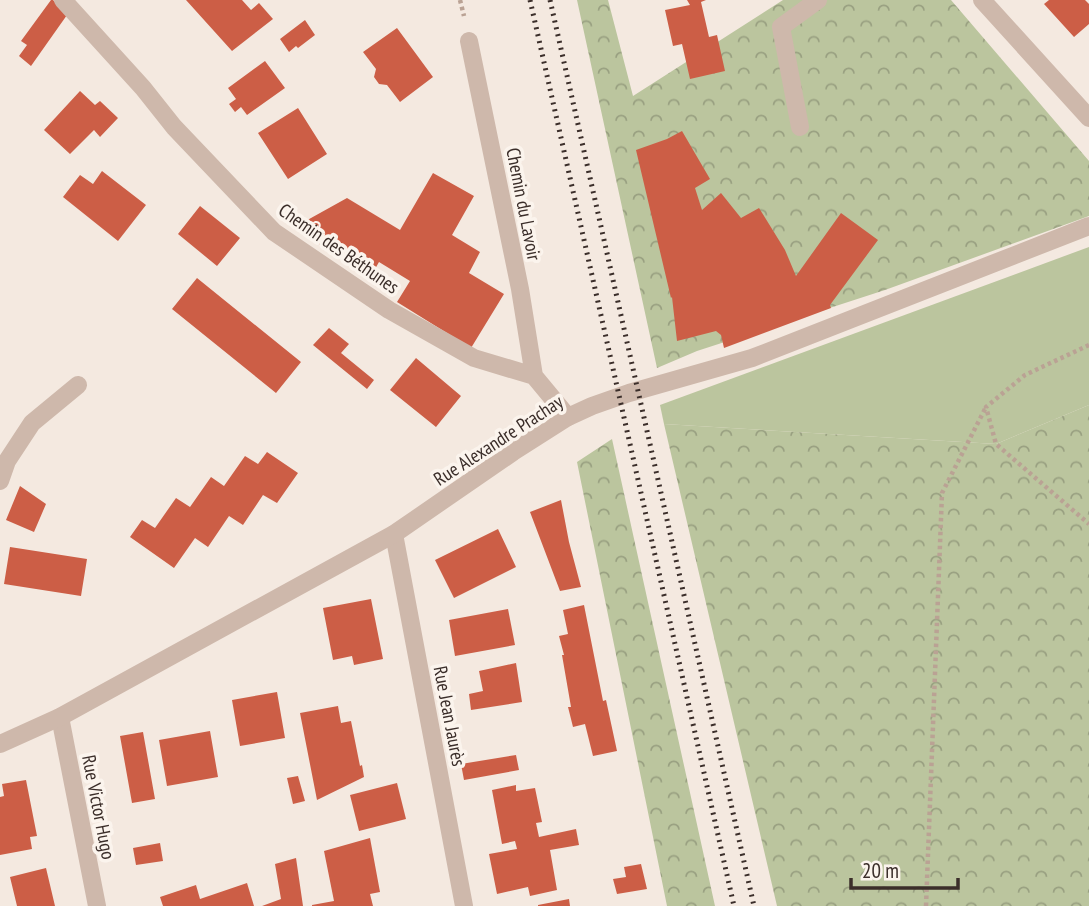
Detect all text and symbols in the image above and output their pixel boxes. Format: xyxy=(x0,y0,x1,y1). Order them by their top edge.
street label: Chemin du Lavoir xyxy=(501,146,547,263)
street label: Chemin des Béthunes xyxy=(274,198,404,298)
street label: Rue Alexandre Prachay xyxy=(429,389,568,491)
street label: Rue Jean Jaurès xyxy=(429,664,471,768)
street label: Rue Victor Hugo xyxy=(77,753,121,861)
scale bar xyxy=(851,846,958,890)
text: 20 m xyxy=(862,857,899,884)

